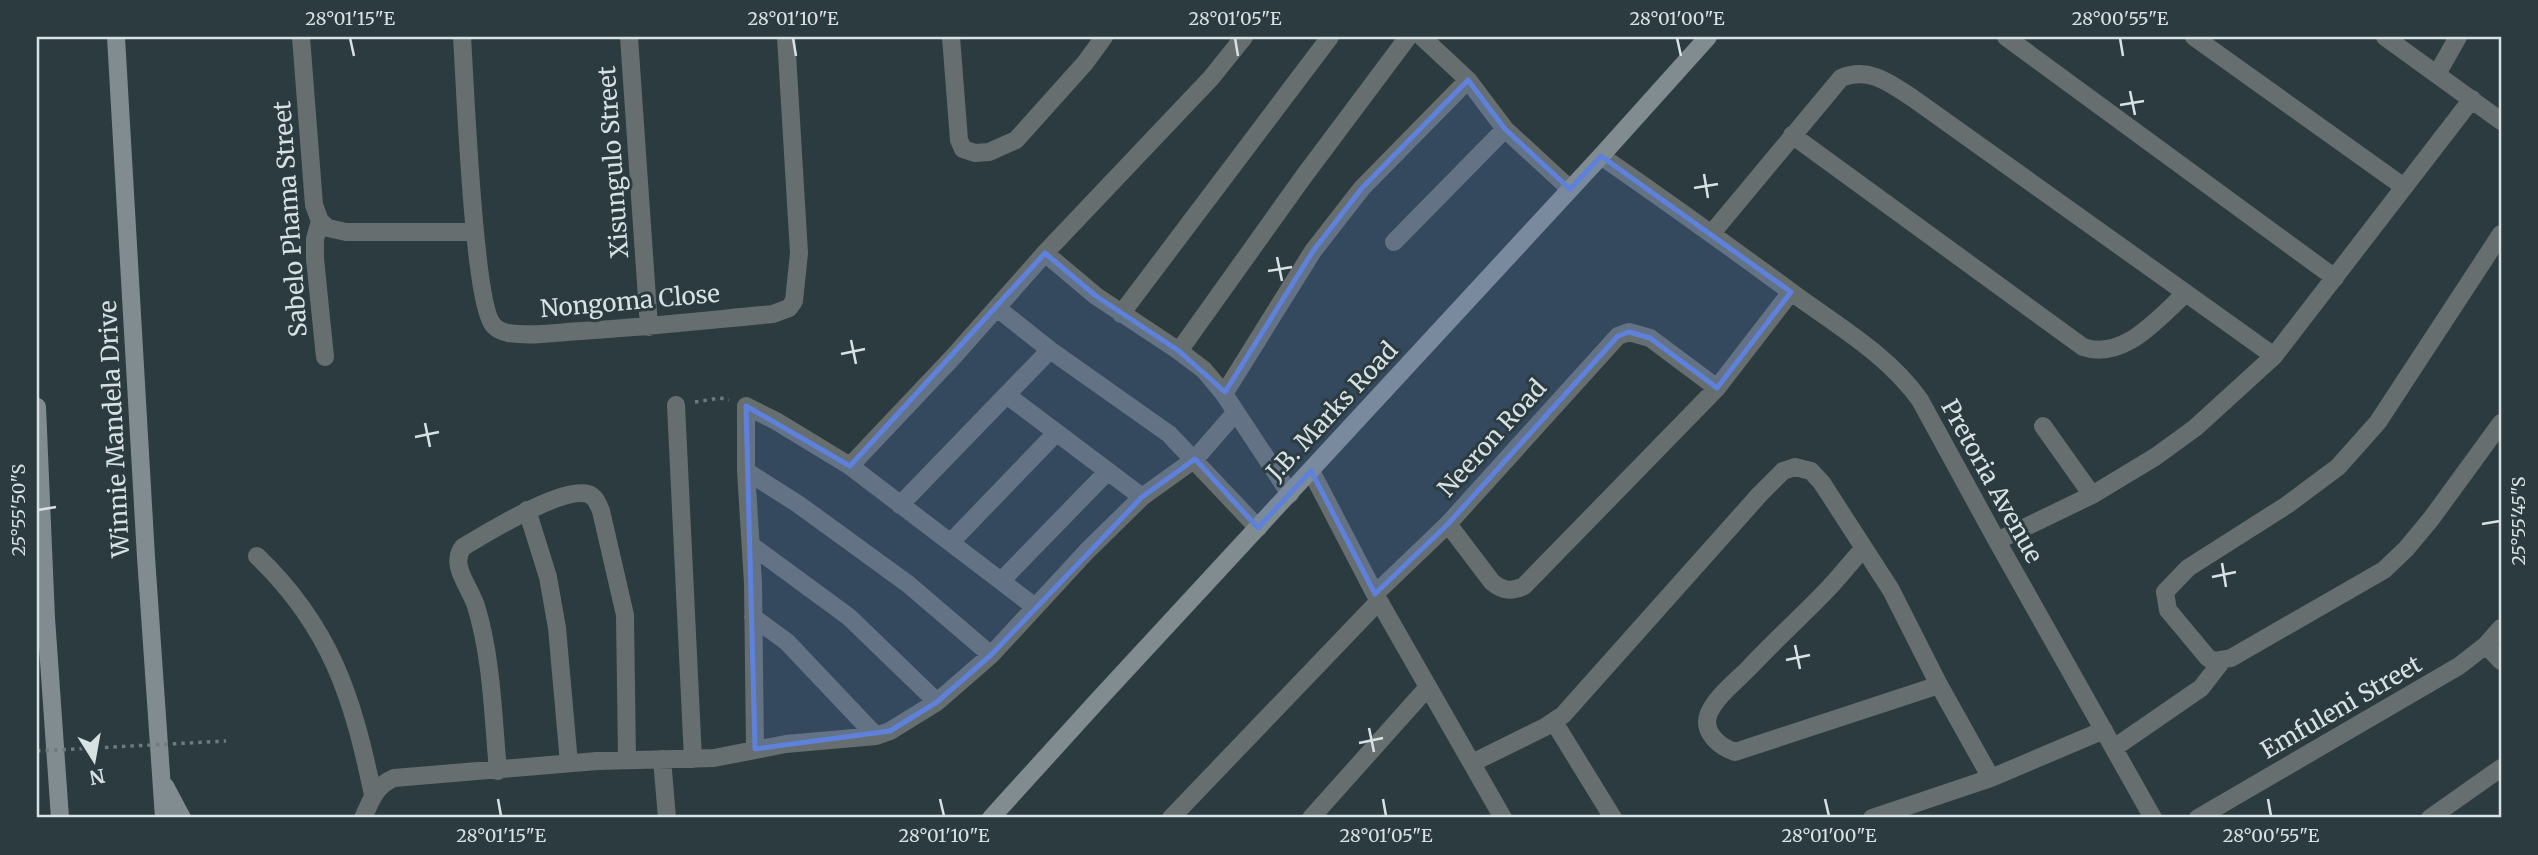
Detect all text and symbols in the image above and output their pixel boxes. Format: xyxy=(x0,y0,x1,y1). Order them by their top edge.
text: 28°01'15"E xyxy=(305,7,395,30)
text: 28°01'10"E xyxy=(748,7,839,30)
text: 28°01'05"E xyxy=(1189,7,1282,30)
text: 28°01'00"E xyxy=(1630,7,1725,30)
text: 28°00'55"E xyxy=(2072,7,2169,30)
street label: Xisungulo Street xyxy=(591,64,635,259)
street label: Sabelo Phama Street xyxy=(266,99,314,338)
street label: Nongoma Close xyxy=(539,278,721,324)
street label: Winnie Mandela Drive xyxy=(92,300,136,559)
street label: J.B. Marks Road xyxy=(1259,335,1404,488)
street label: Neeron Road xyxy=(1431,373,1553,503)
street label: Pretoria Avenue xyxy=(1934,394,2050,568)
text: 25°55'50"S xyxy=(7,463,30,556)
text: 25°55'45"S xyxy=(2507,476,2530,565)
street label: Emfuleni Street xyxy=(2255,648,2428,766)
north arrow xyxy=(60,726,130,796)
text: N xyxy=(88,763,107,790)
text: 28°01'15"E xyxy=(456,824,546,847)
text: 28°01'10"E xyxy=(899,824,990,847)
text: 28°01'05"E xyxy=(1340,824,1433,847)
text: 28°01'00"E xyxy=(1782,824,1877,847)
text: 28°00'55"E xyxy=(2223,824,2320,847)

